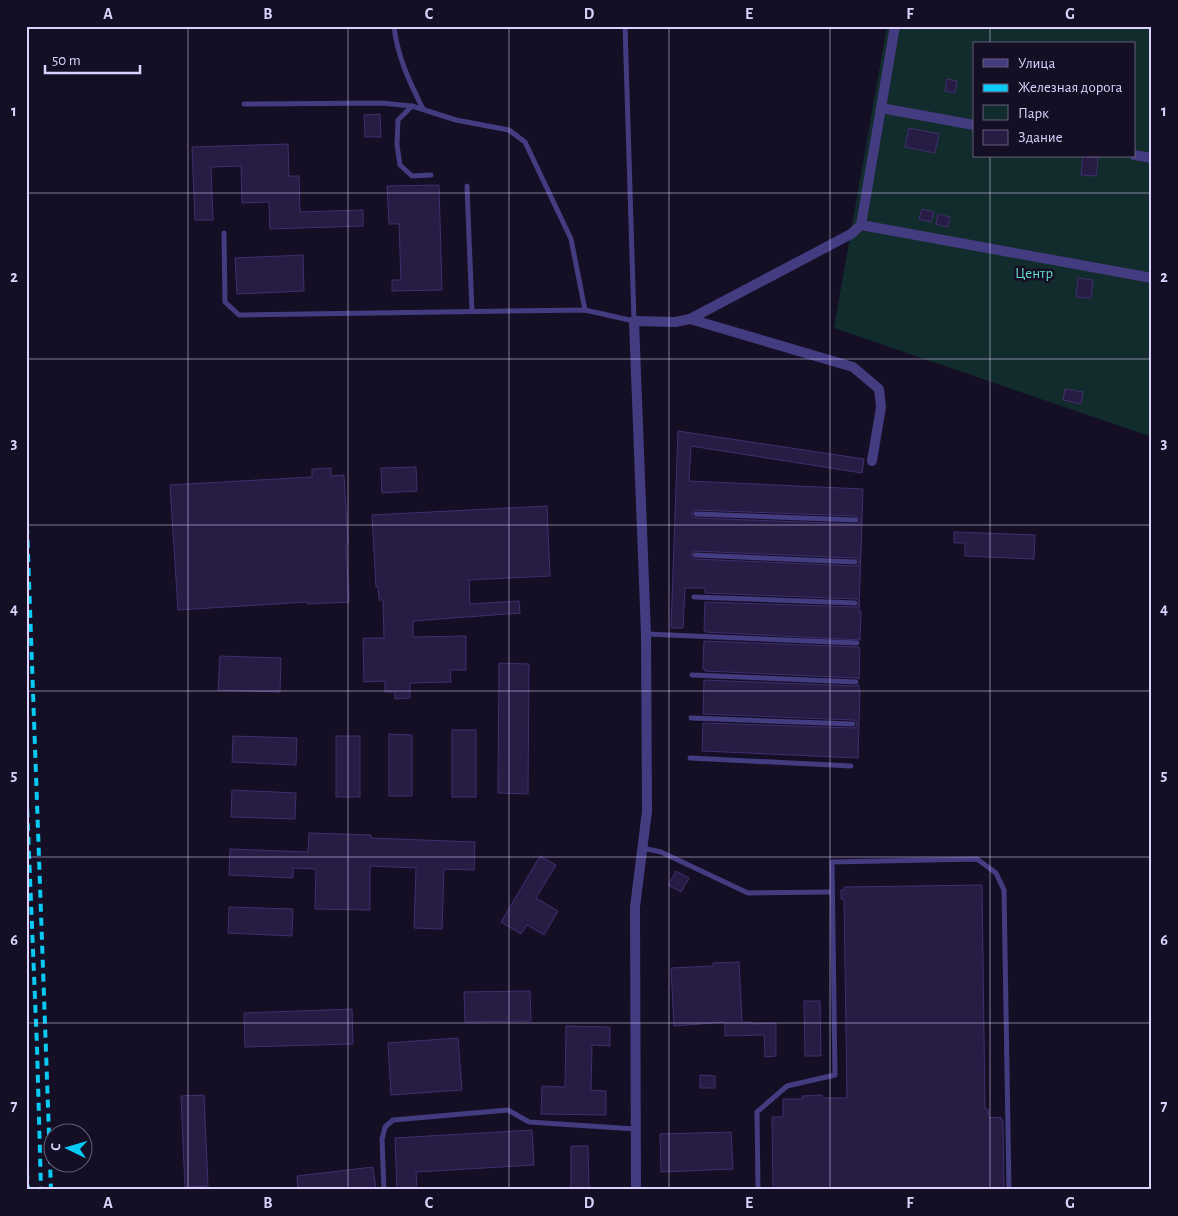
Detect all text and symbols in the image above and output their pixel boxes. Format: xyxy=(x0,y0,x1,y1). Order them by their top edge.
text: A xyxy=(103,6,113,22)
text: B xyxy=(263,6,273,22)
text: C xyxy=(425,6,434,22)
text: D xyxy=(584,6,595,22)
text: E xyxy=(745,6,753,22)
text: F xyxy=(906,6,914,22)
text: G xyxy=(1065,6,1075,22)
scale bar xyxy=(45,42,140,74)
legend xyxy=(973,42,1136,158)
text: 50 m xyxy=(52,53,81,68)
text: Улица xyxy=(1018,56,1055,71)
text: Железная дорога xyxy=(1018,80,1123,95)
text: 1 xyxy=(11,103,17,119)
text: 1 xyxy=(1161,103,1167,119)
text: Парк xyxy=(1018,106,1049,121)
text: Здание xyxy=(1018,130,1063,145)
park label: Центр xyxy=(1015,266,1053,281)
text: 2 xyxy=(10,269,18,285)
text: 2 xyxy=(1160,269,1168,285)
text: 3 xyxy=(11,435,18,451)
text: 3 xyxy=(1161,435,1168,451)
text: 4 xyxy=(10,601,18,617)
text: 4 xyxy=(1160,601,1168,617)
text: 5 xyxy=(11,767,18,783)
text: 5 xyxy=(1161,767,1168,783)
text: 6 xyxy=(10,932,18,948)
text: 6 xyxy=(1160,932,1168,948)
text: 7 xyxy=(11,1098,18,1114)
text: 7 xyxy=(1161,1098,1168,1114)
north arrow xyxy=(42,1124,92,1174)
text: С xyxy=(49,1142,63,1151)
text: A xyxy=(103,1195,113,1211)
text: B xyxy=(263,1195,273,1211)
text: C xyxy=(425,1195,434,1211)
text: D xyxy=(584,1195,595,1211)
text: E xyxy=(745,1195,753,1211)
text: F xyxy=(906,1195,914,1211)
text: G xyxy=(1065,1195,1075,1211)

